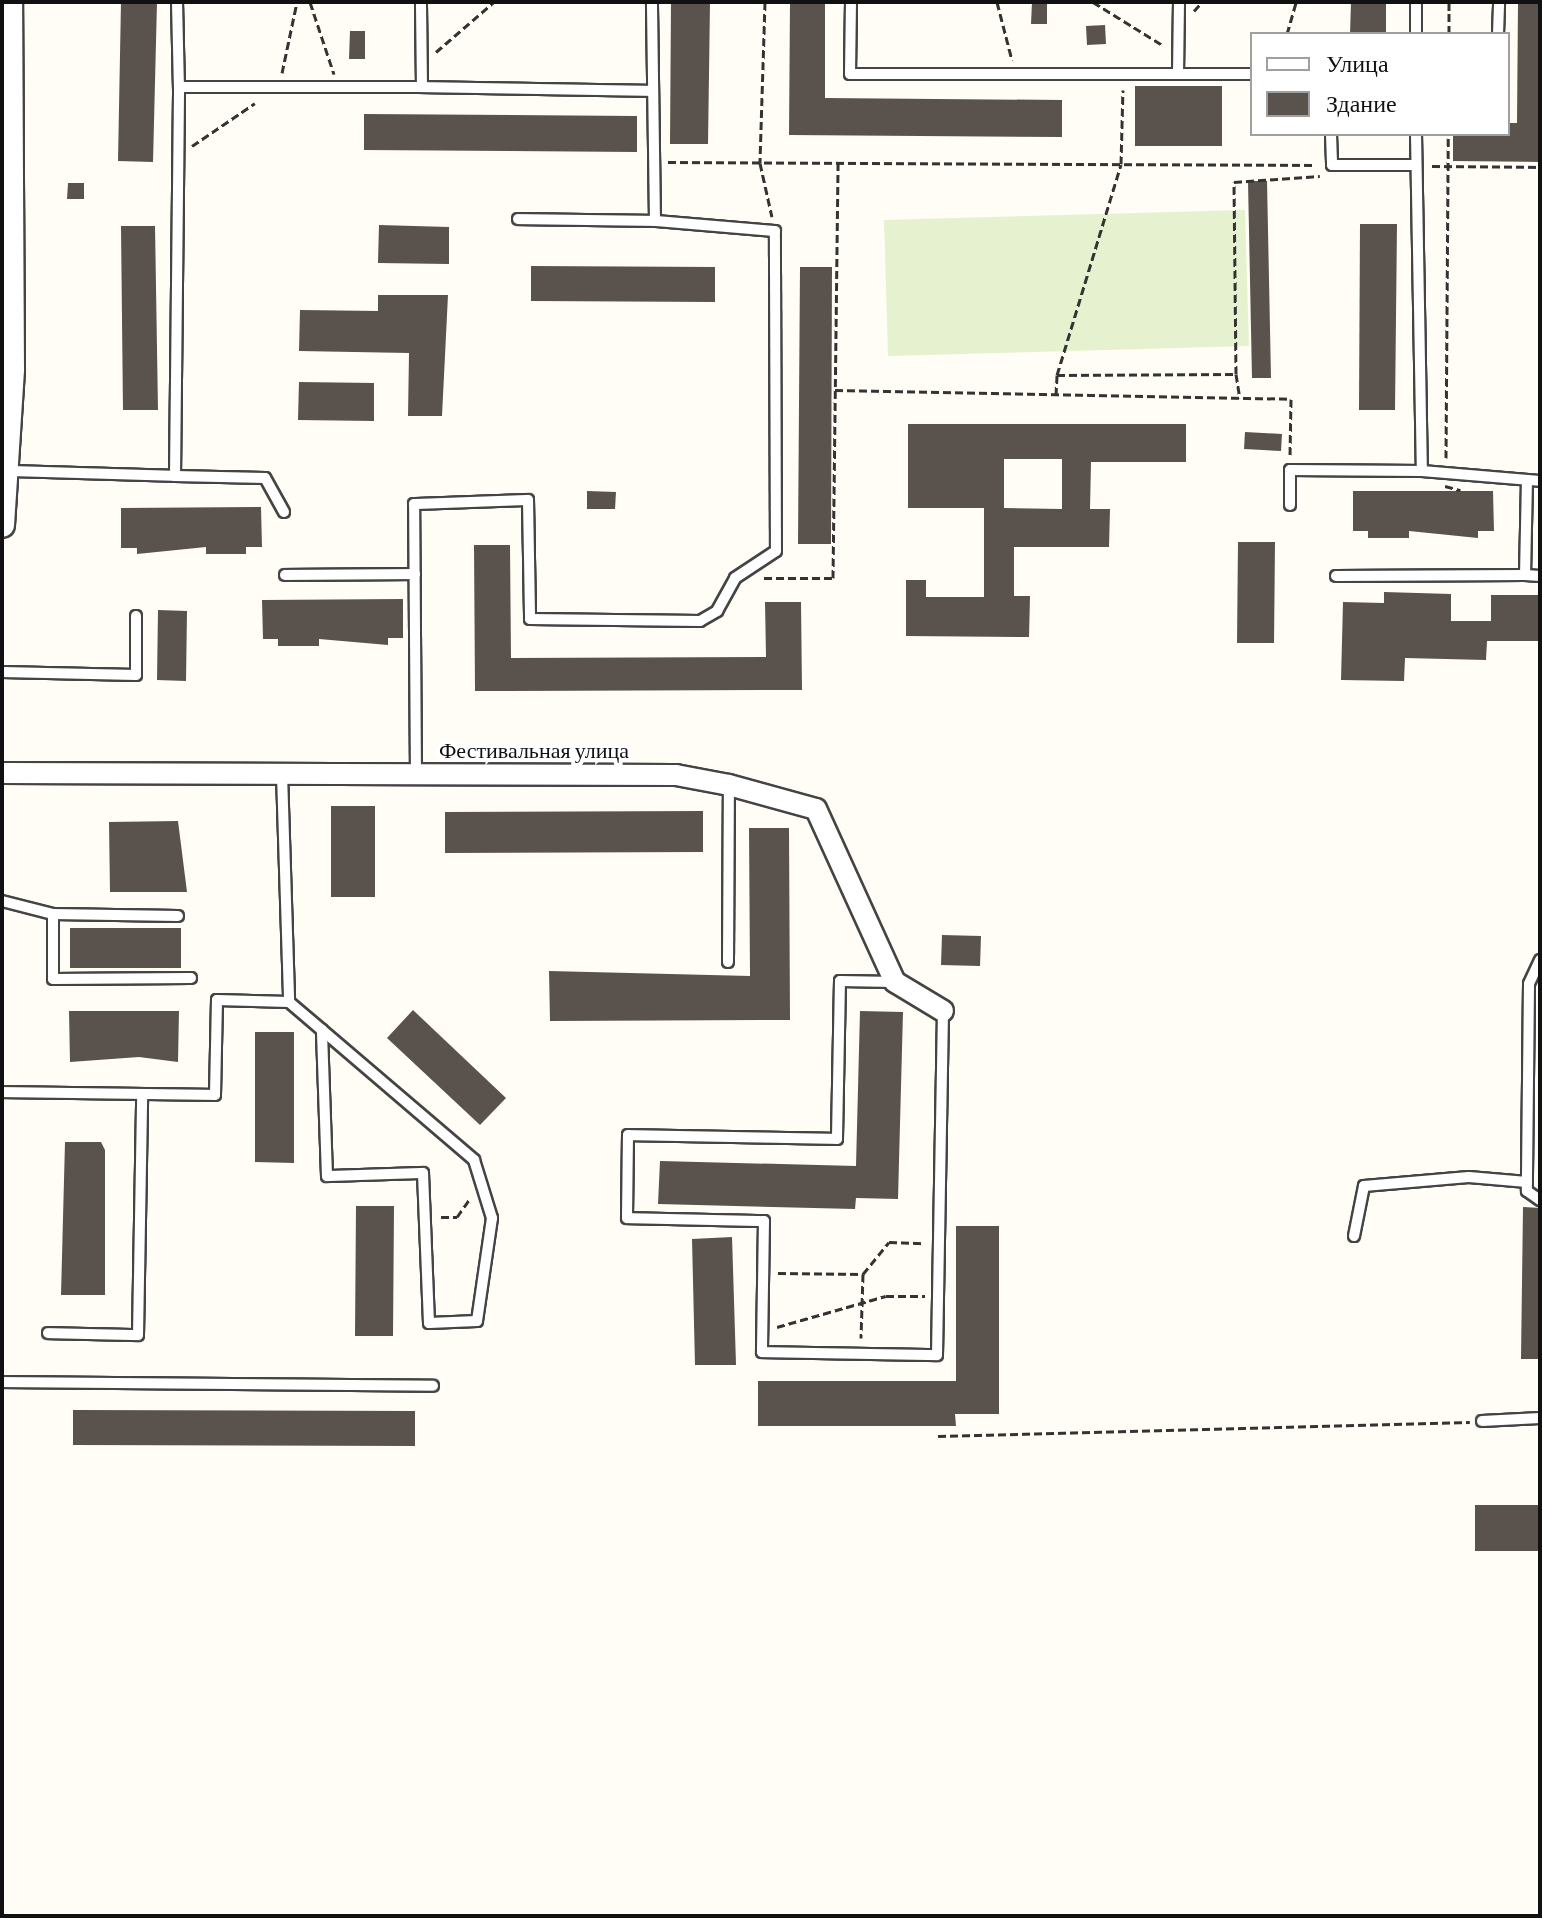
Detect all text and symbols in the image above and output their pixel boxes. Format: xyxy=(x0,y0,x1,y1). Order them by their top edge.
legend xyxy=(1250,32,1510,136)
text: Улица xyxy=(1326,50,1389,77)
text: Здание xyxy=(1326,90,1397,117)
street label: Фестивальная улица xyxy=(439,738,629,764)

